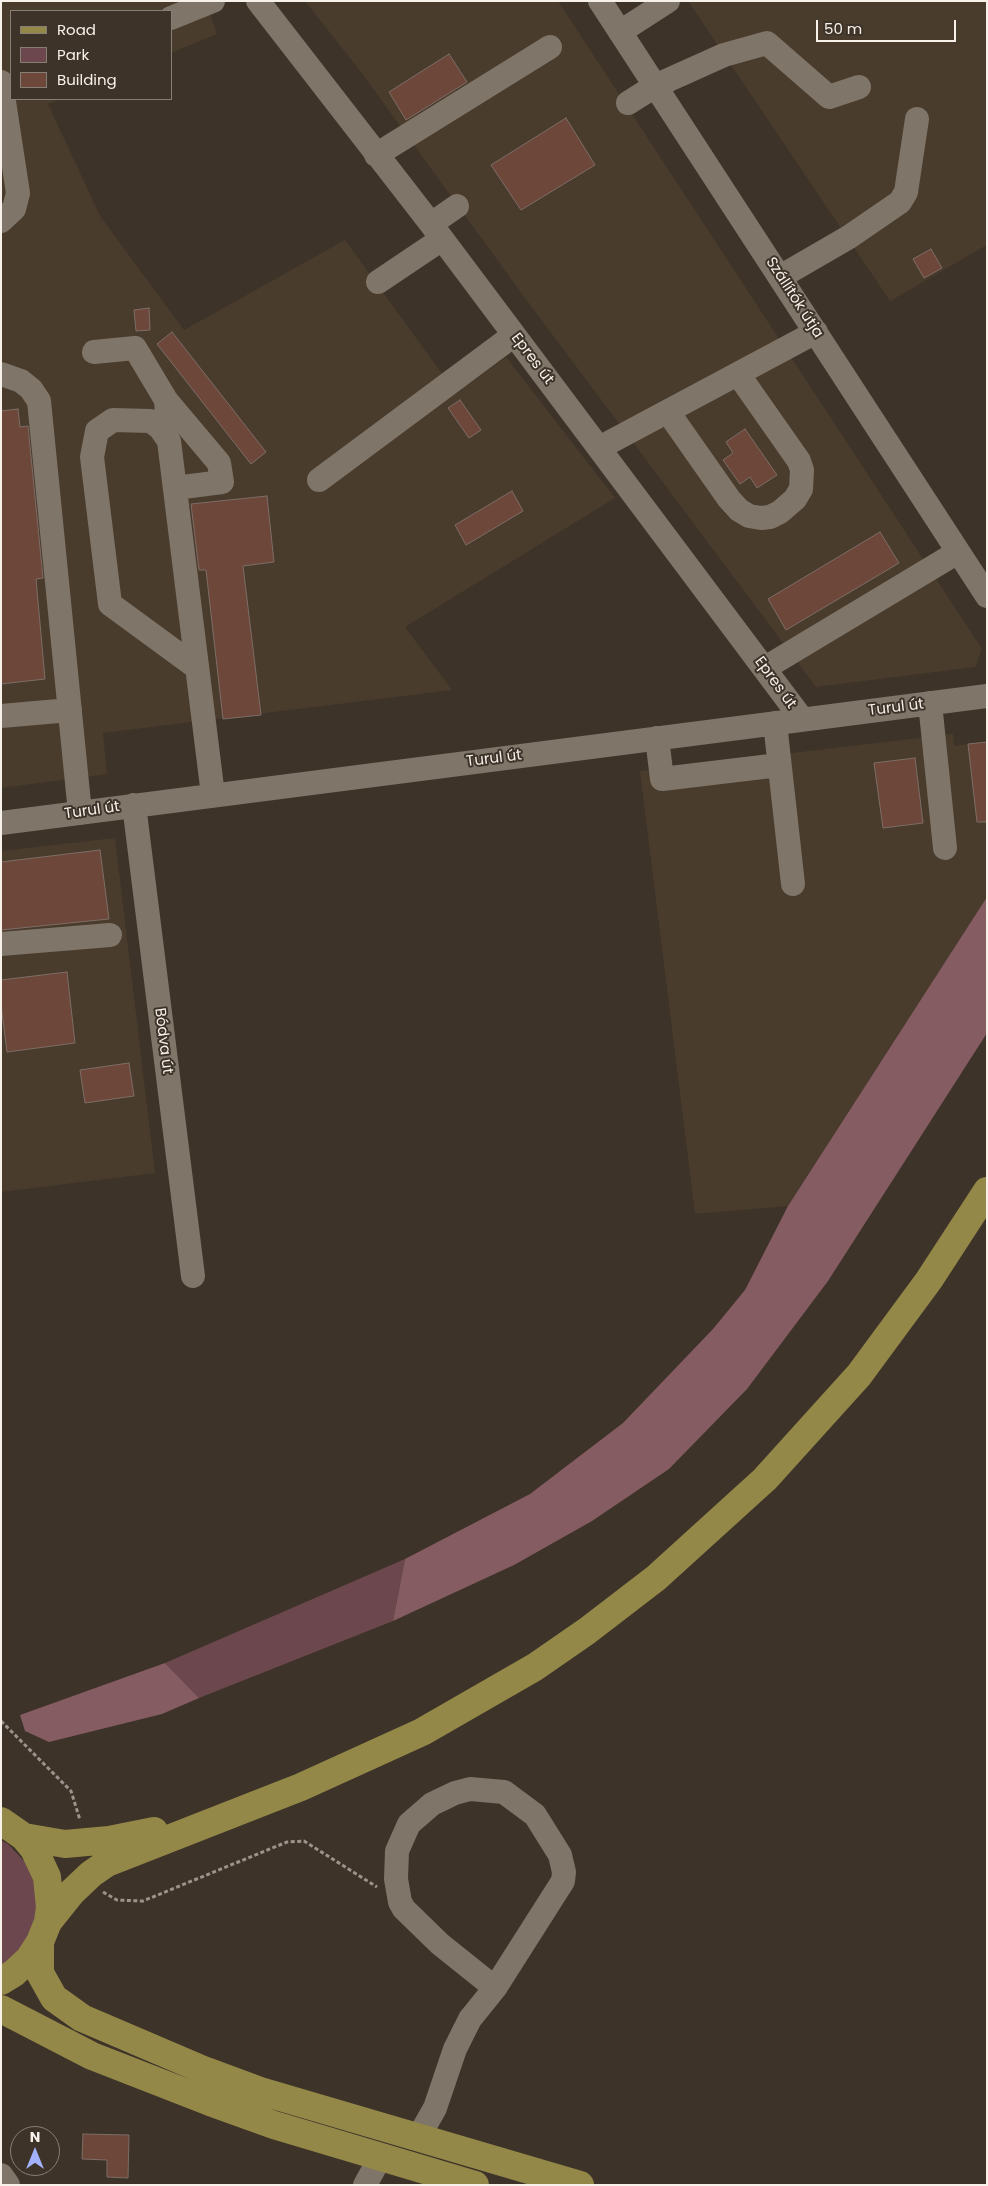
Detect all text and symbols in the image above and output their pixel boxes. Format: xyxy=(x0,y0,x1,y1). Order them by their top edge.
legend xyxy=(10,10,172,100)
scale bar xyxy=(818,10,958,42)
text: 50 m xyxy=(824,18,862,39)
text: Road xyxy=(57,19,96,40)
text: Park xyxy=(57,44,89,65)
text: Building xyxy=(57,69,117,90)
street label: Szállítók útja xyxy=(761,254,827,342)
street label: Epres út xyxy=(507,330,557,388)
street label: Epres út xyxy=(750,654,800,712)
street label: Turul út xyxy=(867,696,925,720)
street label: Turul út xyxy=(465,747,523,771)
street label: Turul út xyxy=(63,798,121,824)
street label: Bódva út xyxy=(150,1007,176,1075)
north arrow xyxy=(10,2126,60,2176)
text: N xyxy=(30,2127,40,2147)

